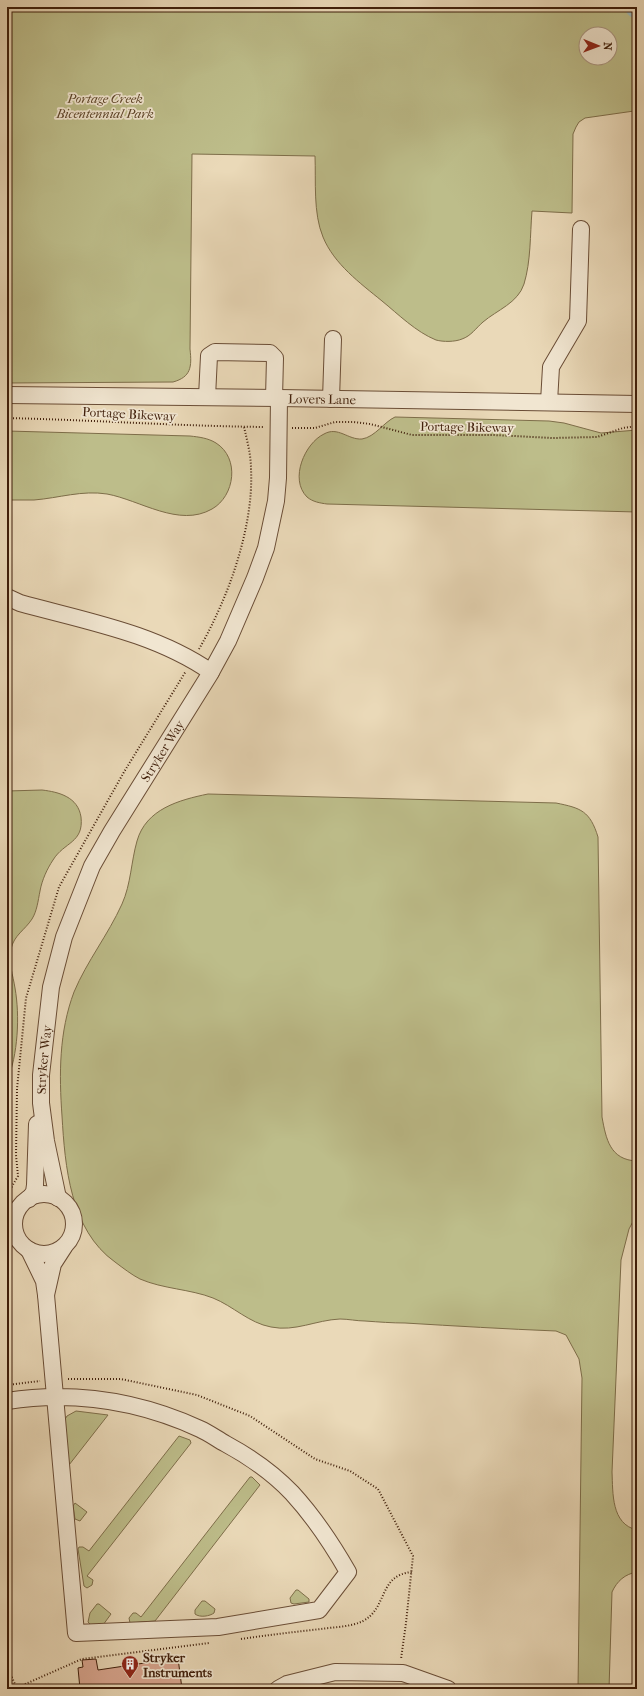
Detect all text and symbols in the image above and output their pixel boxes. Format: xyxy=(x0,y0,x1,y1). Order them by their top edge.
north arrow xyxy=(578,26,618,66)
text: N xyxy=(601,42,614,51)
park label: Portage Creek Bicentennial Park xyxy=(55,91,154,121)
street label: Lovers Lane xyxy=(288,391,357,407)
street label: Portage Bikeway xyxy=(82,404,177,424)
street label: Portage Bikeway xyxy=(420,419,515,435)
street label: Stryker Way xyxy=(137,716,187,784)
street label: Stryker Way xyxy=(33,1023,54,1094)
place label: Stryker Instruments xyxy=(143,1650,212,1680)
building icon: Stryker Instruments xyxy=(120,1654,140,1679)

